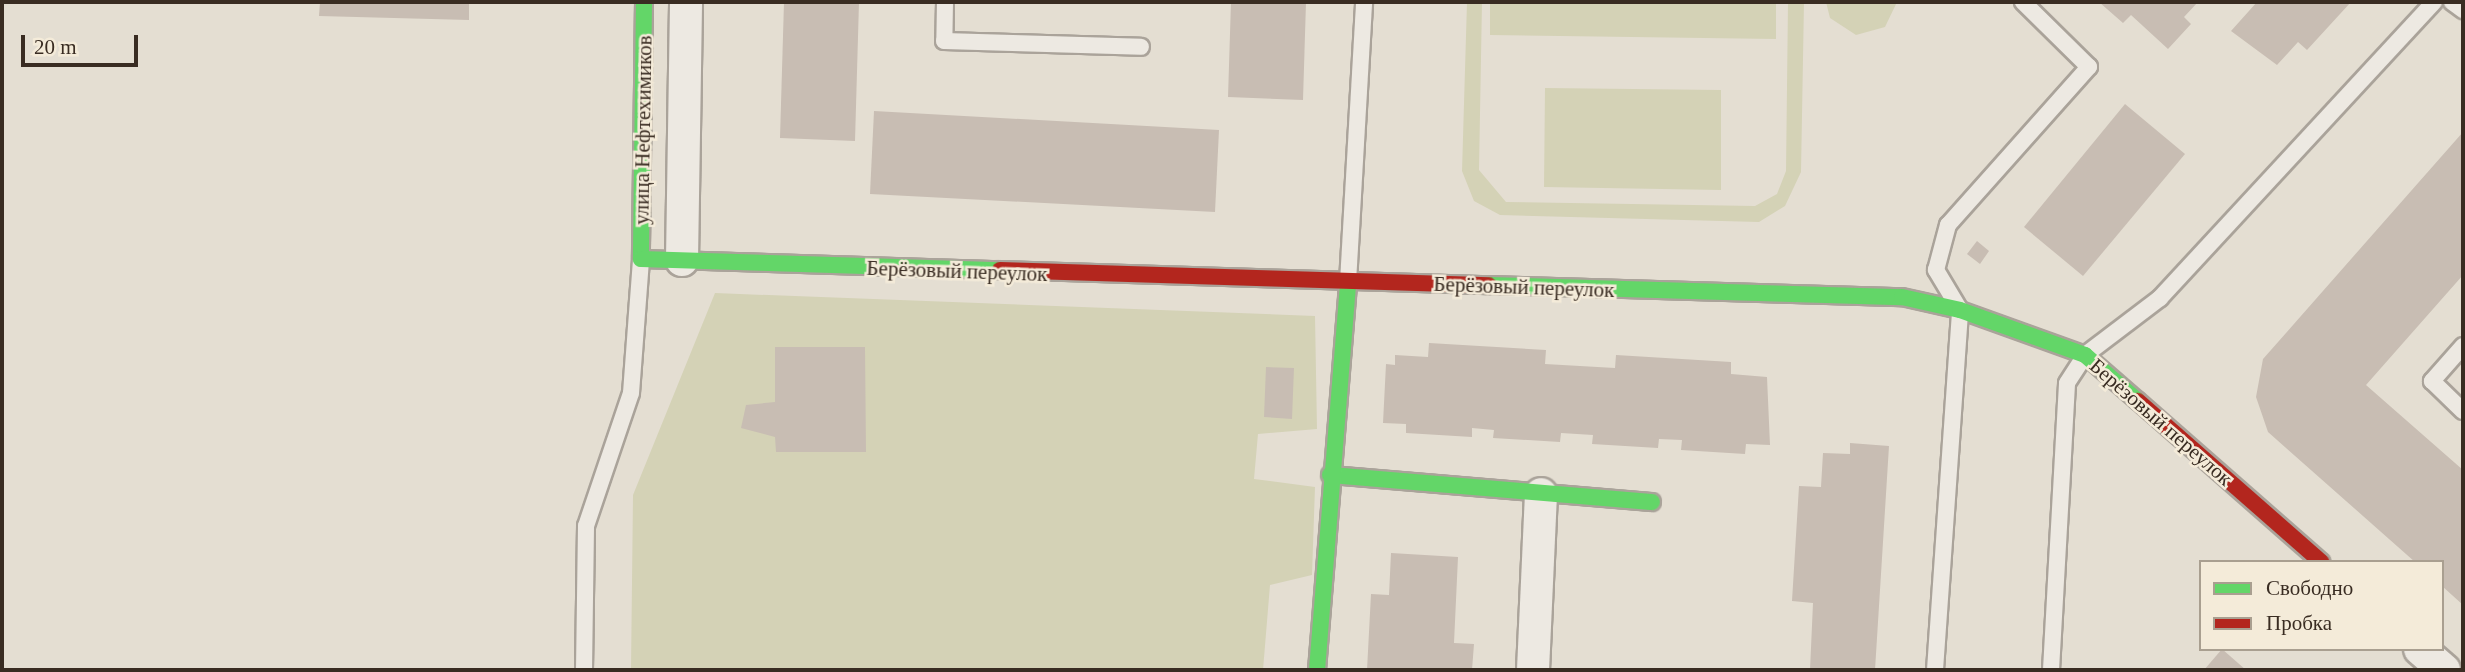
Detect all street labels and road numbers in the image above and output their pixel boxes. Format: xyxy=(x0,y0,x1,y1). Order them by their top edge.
street label: улица Нефтехимиков xyxy=(629,35,657,225)
street label: Берёзовый переулок xyxy=(866,255,1048,287)
street label: Берёзовый переулок xyxy=(1433,271,1615,303)
street label: Берёзовый переулок xyxy=(2084,353,2238,491)

